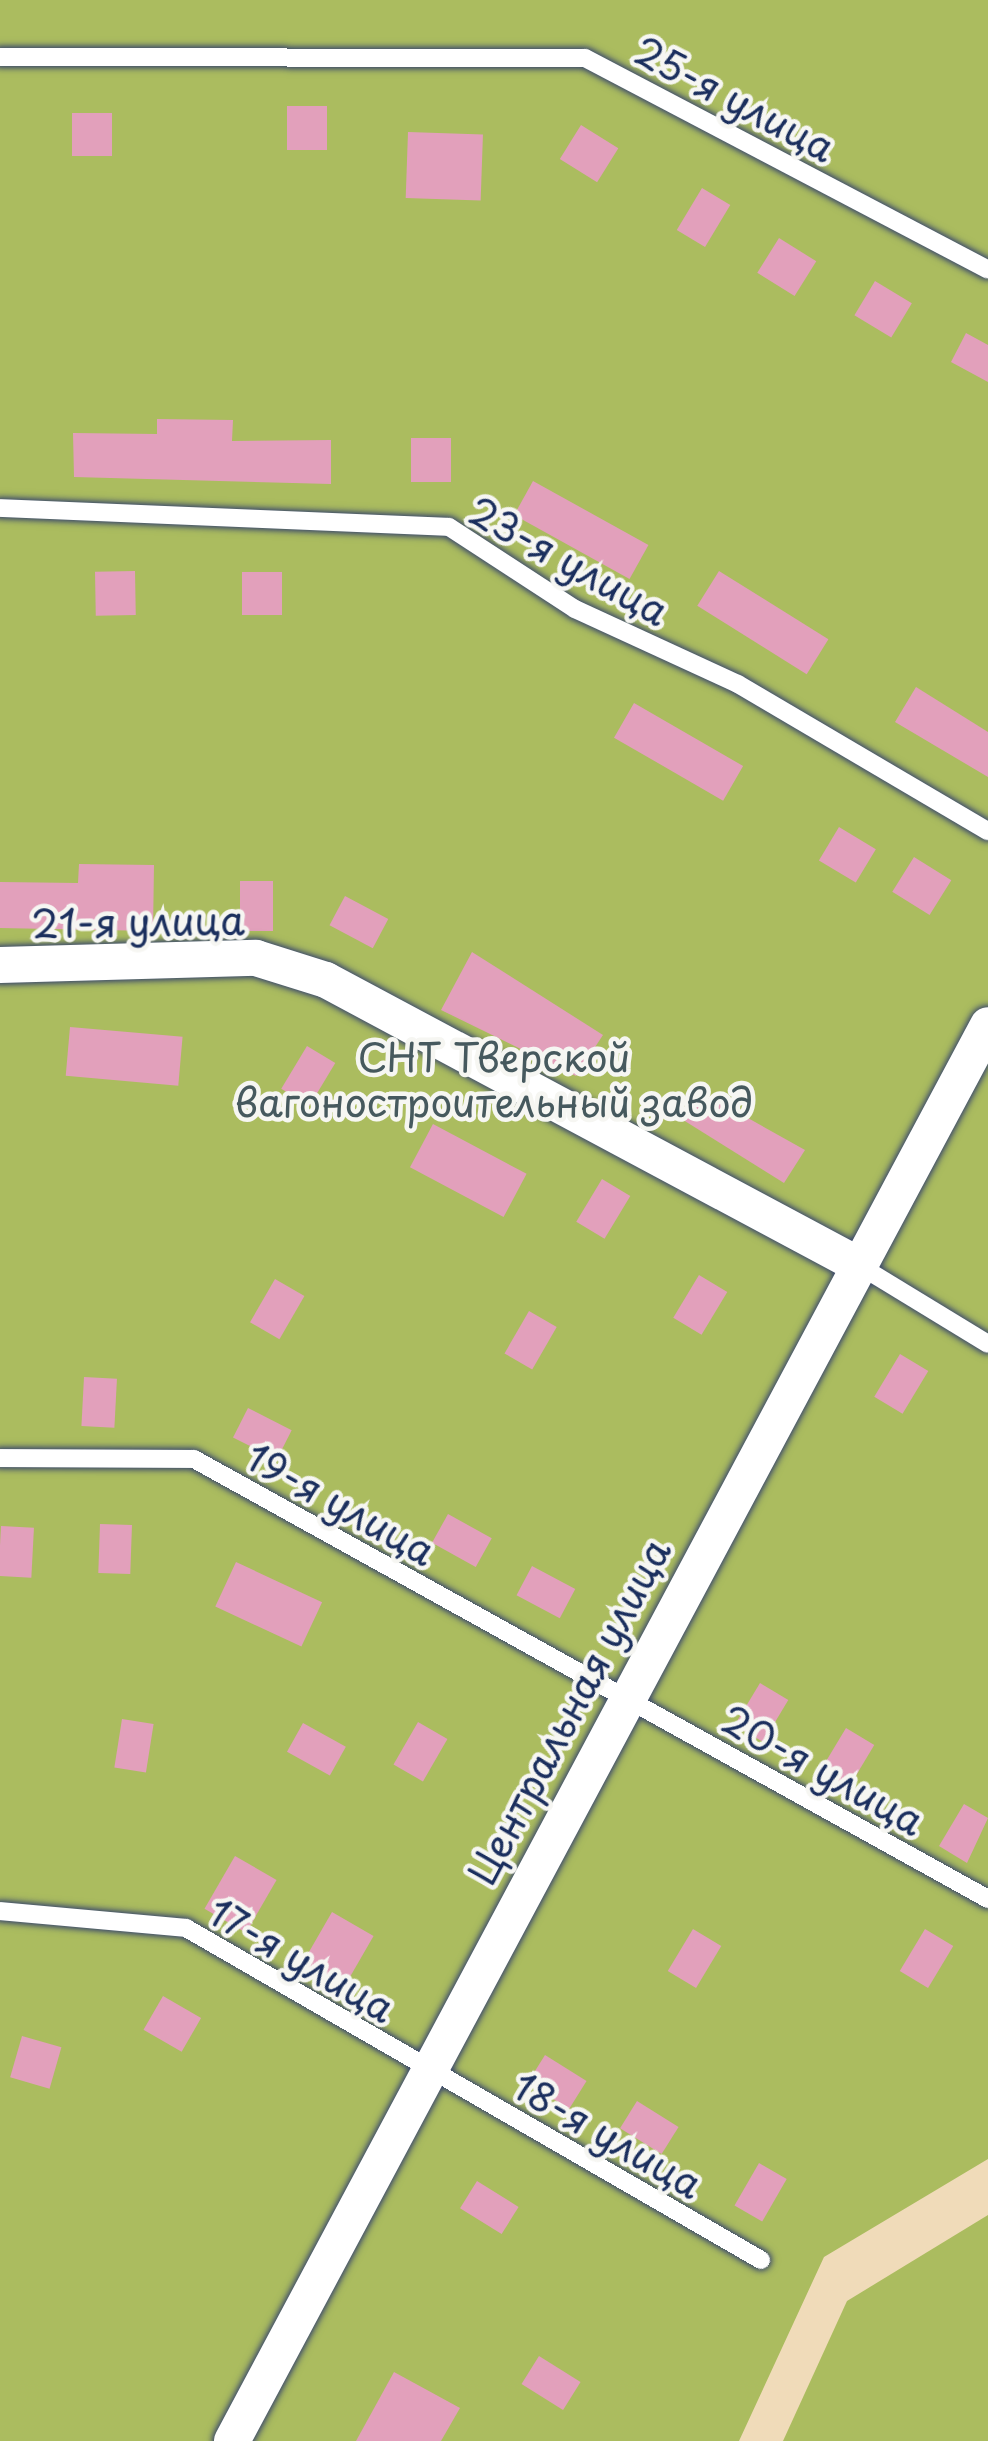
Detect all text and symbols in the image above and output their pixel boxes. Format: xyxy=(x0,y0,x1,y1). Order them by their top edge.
street label: 25-я улица xyxy=(626,25,844,171)
street label: 23-я улица xyxy=(460,486,678,634)
street label: 21-я улица xyxy=(30,896,246,946)
park label: СНТ Тверской вагоностроительный завод xyxy=(234,1034,754,1125)
street label: 19-я улица xyxy=(238,1432,444,1574)
street label: Центральная улица xyxy=(457,1530,679,1892)
street label: 20-я улица xyxy=(713,1694,933,1844)
street label: 17-я улица xyxy=(200,1887,404,2031)
street label: 18-я улица xyxy=(505,2061,711,2207)

